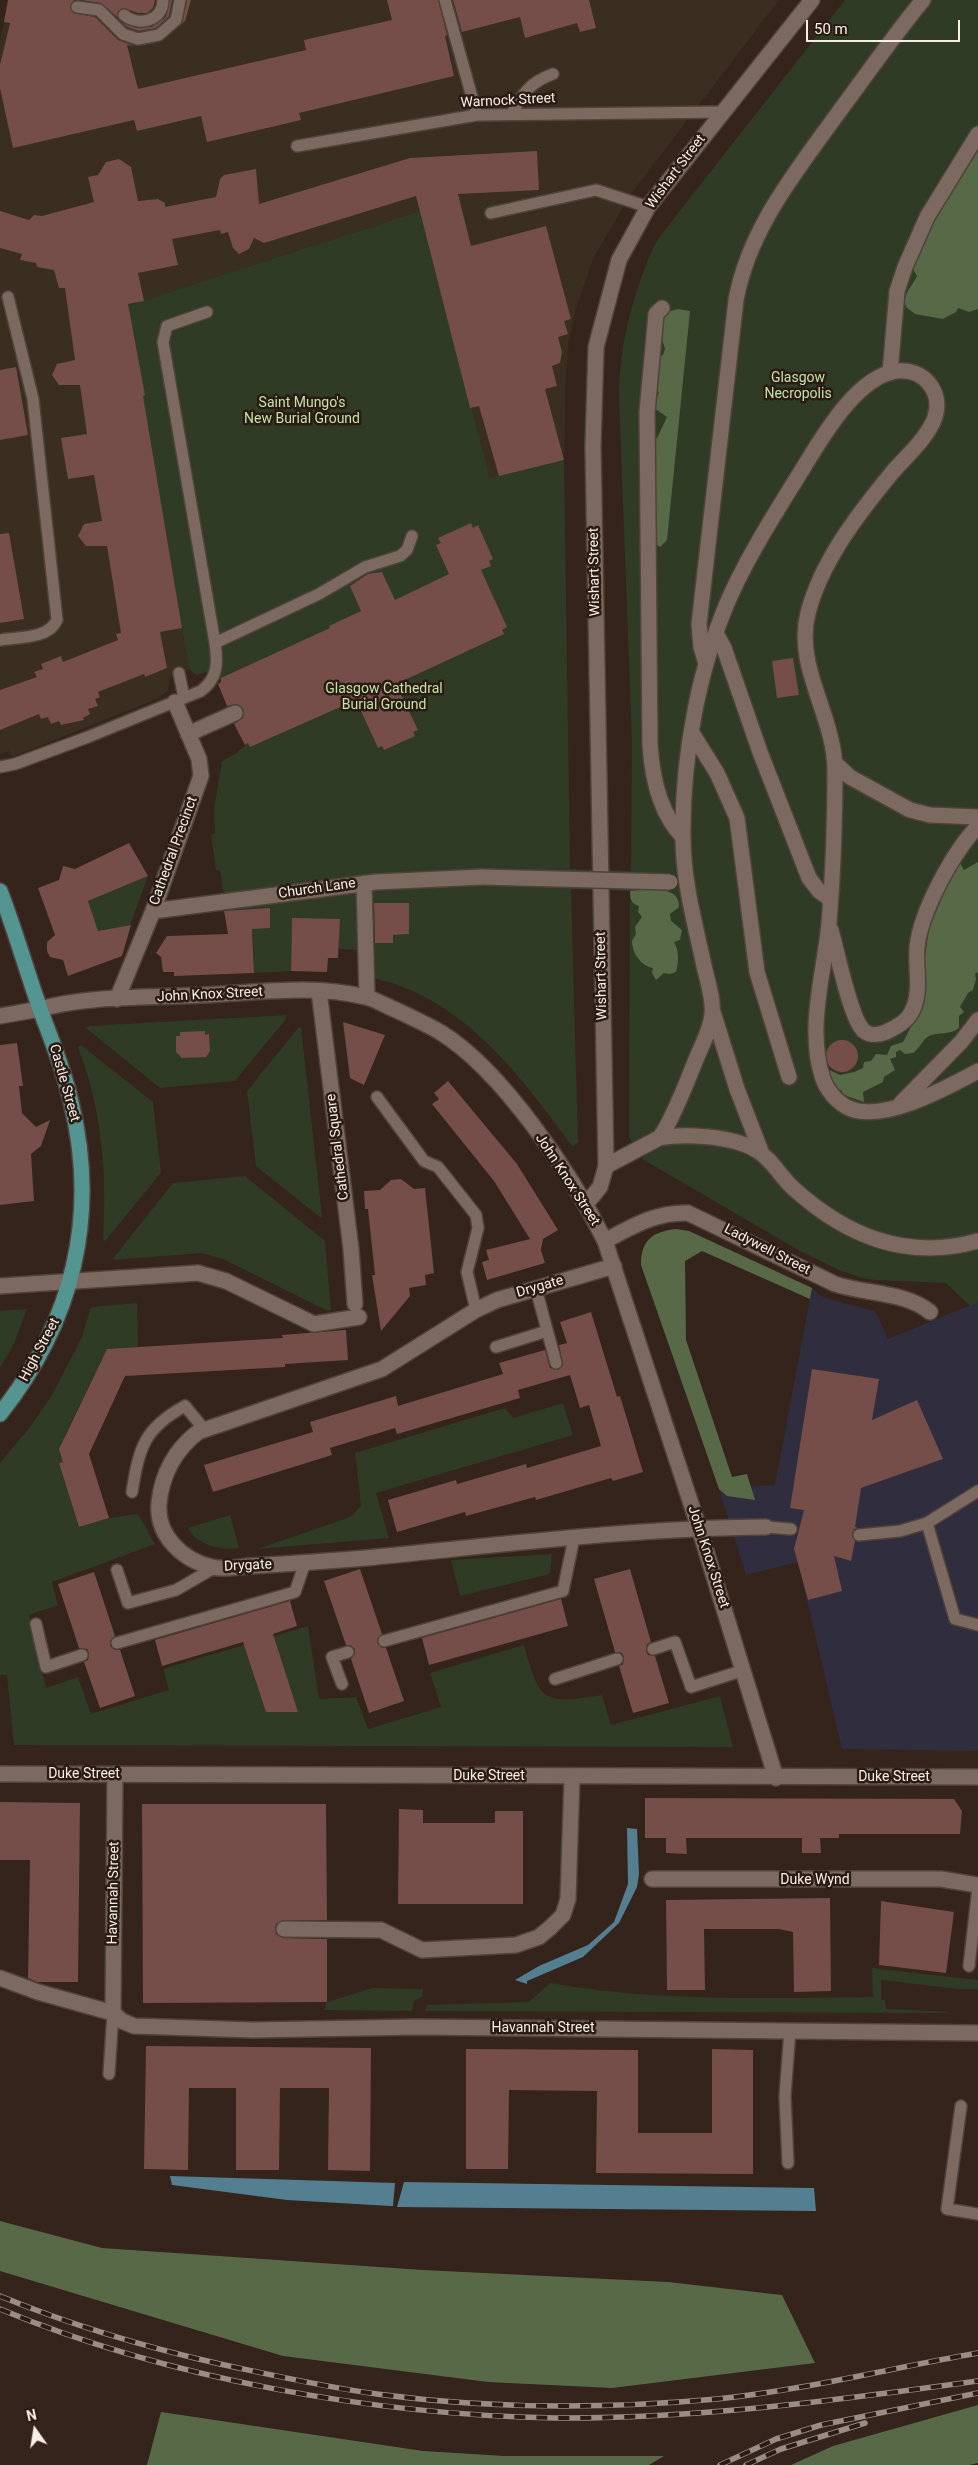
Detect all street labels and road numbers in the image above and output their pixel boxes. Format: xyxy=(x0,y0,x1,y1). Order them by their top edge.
street label: Warnock Street xyxy=(460,90,556,112)
street label: Wishart Street xyxy=(643,132,709,212)
street label: Wishart Street xyxy=(586,528,604,616)
street label: Cathedral Precinct xyxy=(147,794,201,908)
street label: Church Lane xyxy=(277,875,357,903)
street label: Wishart Street xyxy=(593,932,611,1020)
street label: John Knox Street xyxy=(157,984,263,1006)
street label: Castle Street xyxy=(45,1042,83,1124)
street label: Cathedral Square xyxy=(323,1093,353,1201)
street label: John Knox Street xyxy=(531,1131,603,1229)
street label: Ladywell Street xyxy=(721,1221,813,1279)
street label: Drygate xyxy=(515,1272,565,1302)
street label: High Street xyxy=(16,1315,64,1385)
street label: John Knox Street xyxy=(684,1504,732,1610)
street label: Drygate xyxy=(224,1556,272,1576)
street label: Duke Street xyxy=(48,1766,120,1782)
street label: Duke Street xyxy=(453,1768,525,1784)
street label: Duke Street xyxy=(858,1769,930,1785)
street label: Havannah Street xyxy=(105,1841,123,1945)
street label: Duke Wynd xyxy=(780,1872,850,1888)
street label: Havannah Street xyxy=(492,2020,594,2036)

